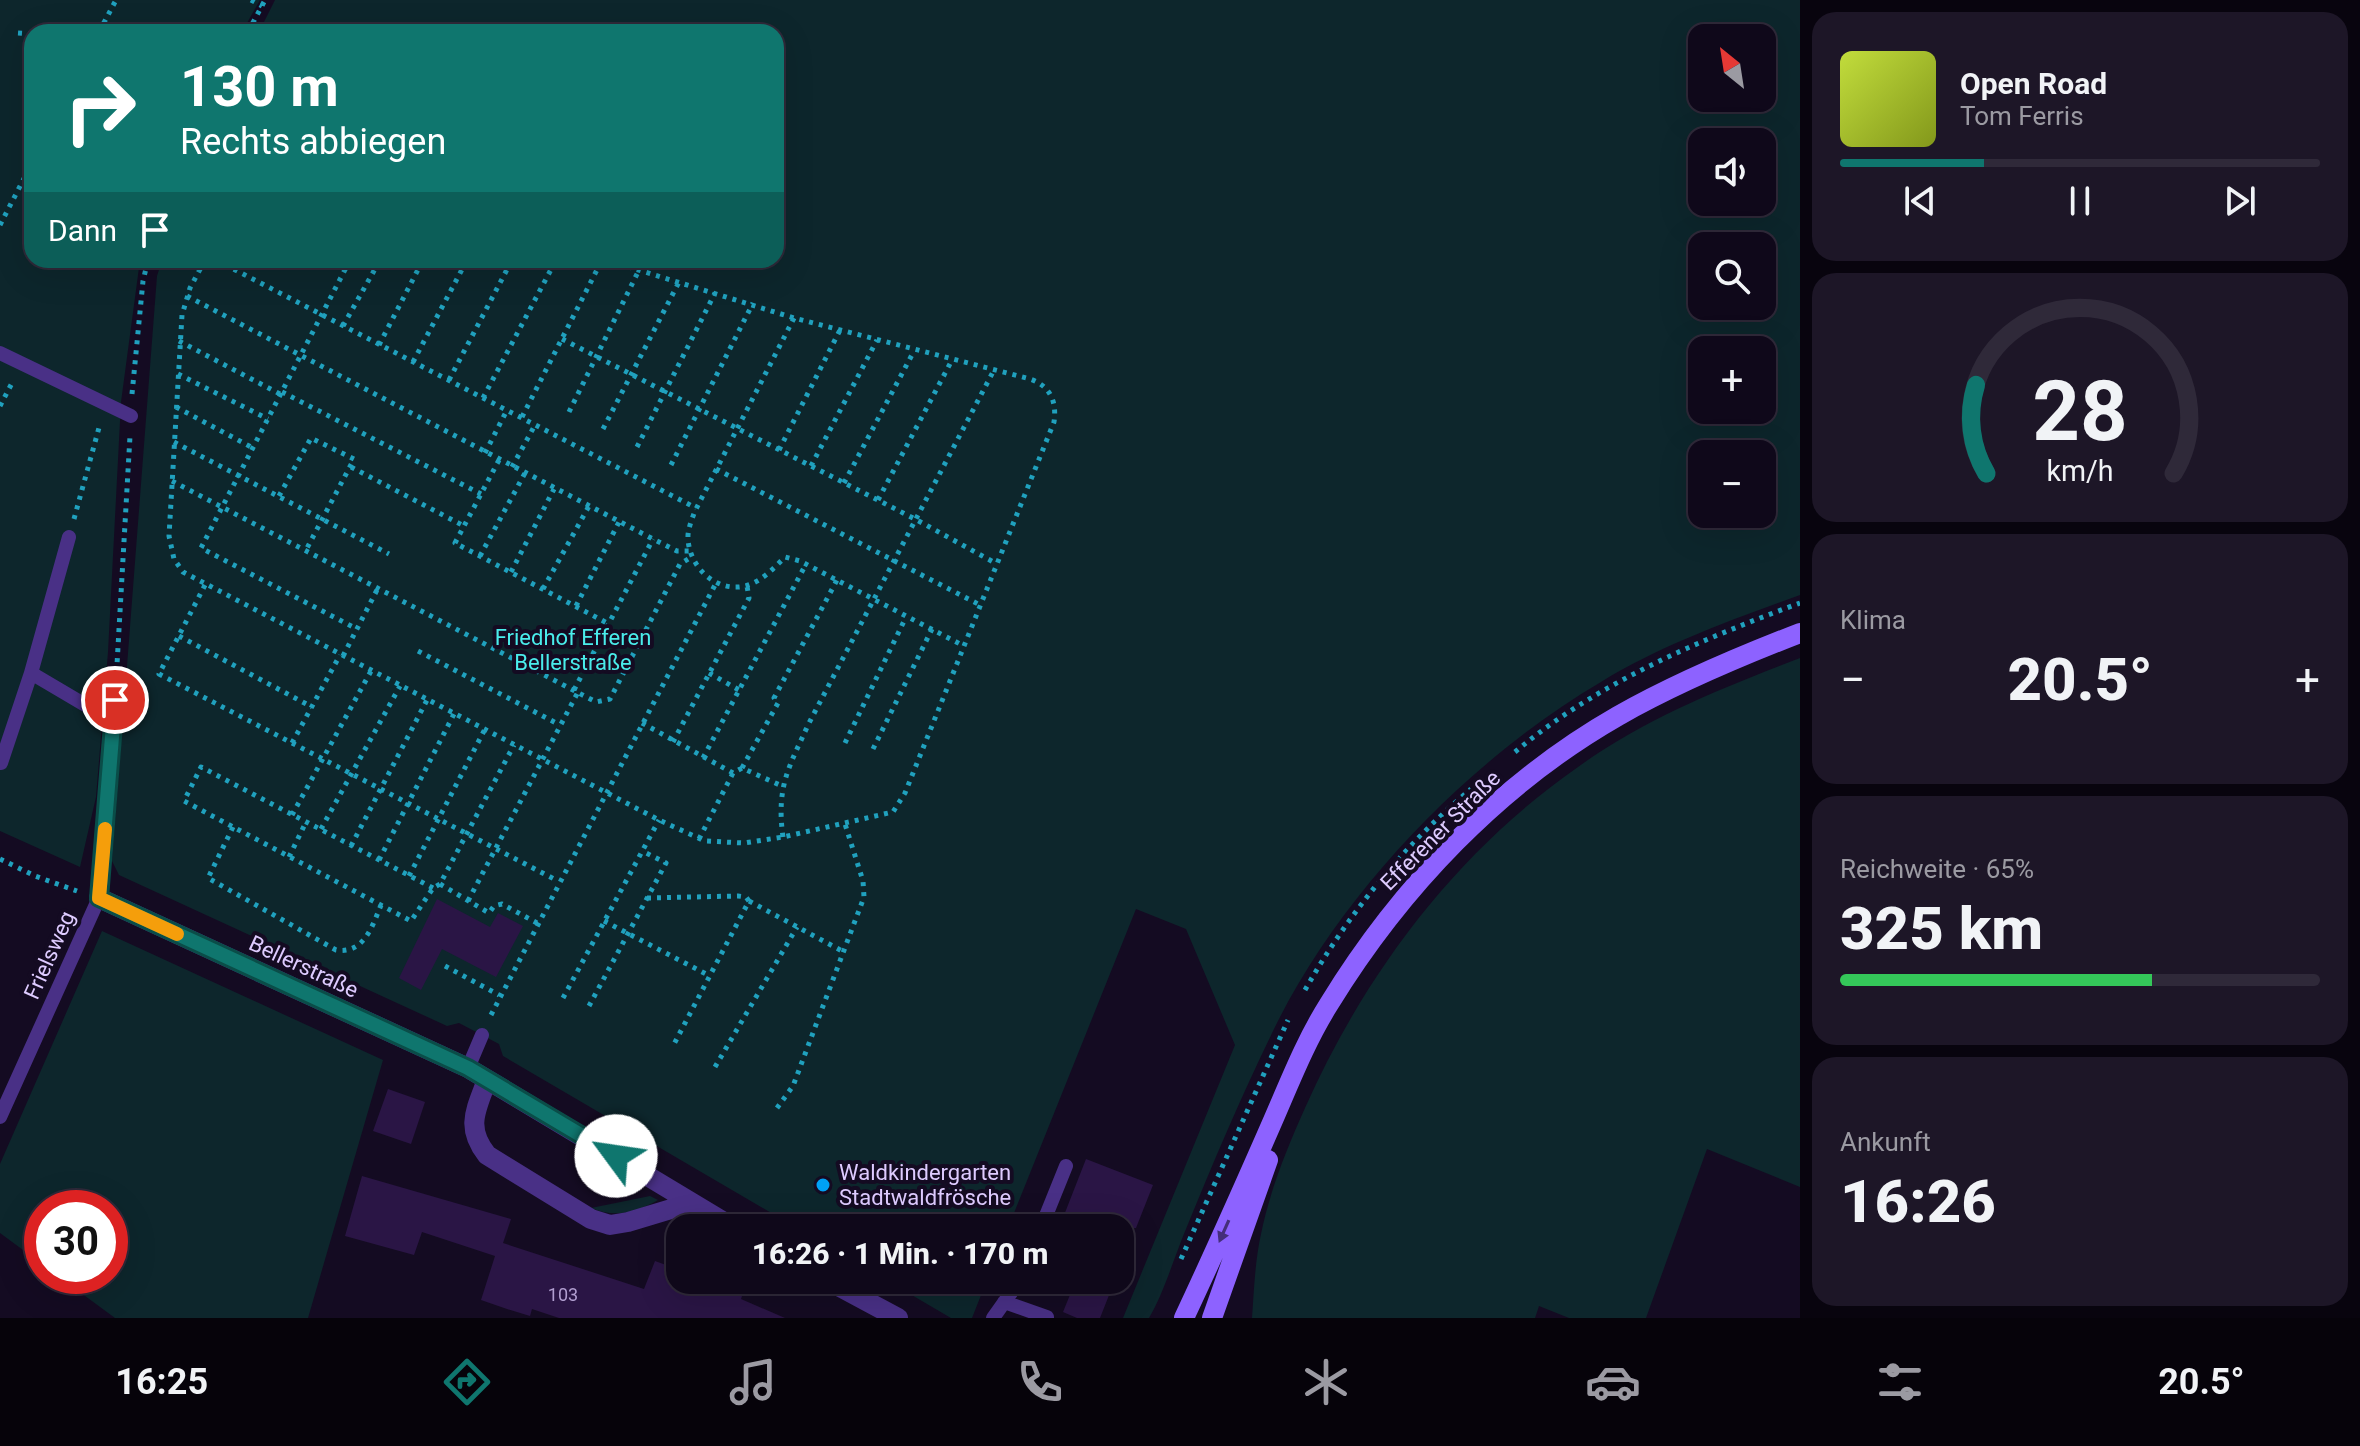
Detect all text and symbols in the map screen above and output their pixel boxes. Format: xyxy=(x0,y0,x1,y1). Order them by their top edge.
north arrow xyxy=(1688,24,1776,112)
map controls xyxy=(1688,24,1776,528)
text: 130 m xyxy=(180,54,339,120)
icon: right xyxy=(48,56,152,160)
text: Open Road xyxy=(1960,66,2107,101)
text: Tom Ferris xyxy=(1960,101,2084,131)
text: Rechts abbiegen xyxy=(180,121,446,163)
button: sound xyxy=(1688,128,1776,216)
icon: previous xyxy=(1898,179,1942,223)
icon: pause xyxy=(2058,179,2102,223)
icon: next xyxy=(2218,179,2262,223)
icon: arrive xyxy=(133,208,177,252)
text: Dann xyxy=(48,213,117,248)
button: search xyxy=(1688,232,1776,320)
button: + xyxy=(1688,336,1776,424)
text: 28 xyxy=(2032,362,2128,459)
button: − xyxy=(1688,440,1776,528)
text: km/h xyxy=(2046,454,2114,488)
text: Klima xyxy=(1840,605,1906,635)
park label: Friedhof Efferen Bellerstraße xyxy=(495,625,651,675)
text: 20.5° xyxy=(2008,644,2153,715)
text: − xyxy=(1840,654,1865,706)
text: + xyxy=(2295,654,2320,706)
pin xyxy=(81,666,149,734)
icon: arrive xyxy=(93,678,137,722)
street label: Efferener Straße xyxy=(1375,765,1505,895)
text: Reichweite · 65% xyxy=(1840,854,2034,884)
text: 325 km xyxy=(1840,893,2043,964)
street label: Frielsweg xyxy=(19,907,80,1003)
street label: Bellerstraße xyxy=(245,930,362,1003)
position arrow xyxy=(574,1114,658,1198)
text: Ankunft xyxy=(1840,1127,1931,1157)
place label: Waldkindergarten Stadtwaldfrösche xyxy=(839,1160,1011,1210)
text: 16:26 xyxy=(1840,1166,1996,1237)
marker: Waldkindergarten Stadtwaldfrösche xyxy=(814,1176,832,1194)
speed limit sign: 30 xyxy=(24,1190,128,1294)
one-way arrow xyxy=(1217,1219,1231,1243)
text: 16:26 · 1 Min. · 170 m xyxy=(752,1236,1048,1271)
house number: 103 xyxy=(548,1284,578,1305)
icon: directions xyxy=(439,1354,495,1410)
icon: music xyxy=(725,1354,781,1410)
icon: phone xyxy=(1012,1354,1068,1410)
icon: climate xyxy=(1298,1354,1354,1410)
icon: car xyxy=(1585,1354,1641,1410)
icon: filters xyxy=(1872,1354,1928,1410)
text: 16:25 xyxy=(115,1361,208,1403)
text: 20.5° xyxy=(2158,1361,2245,1403)

